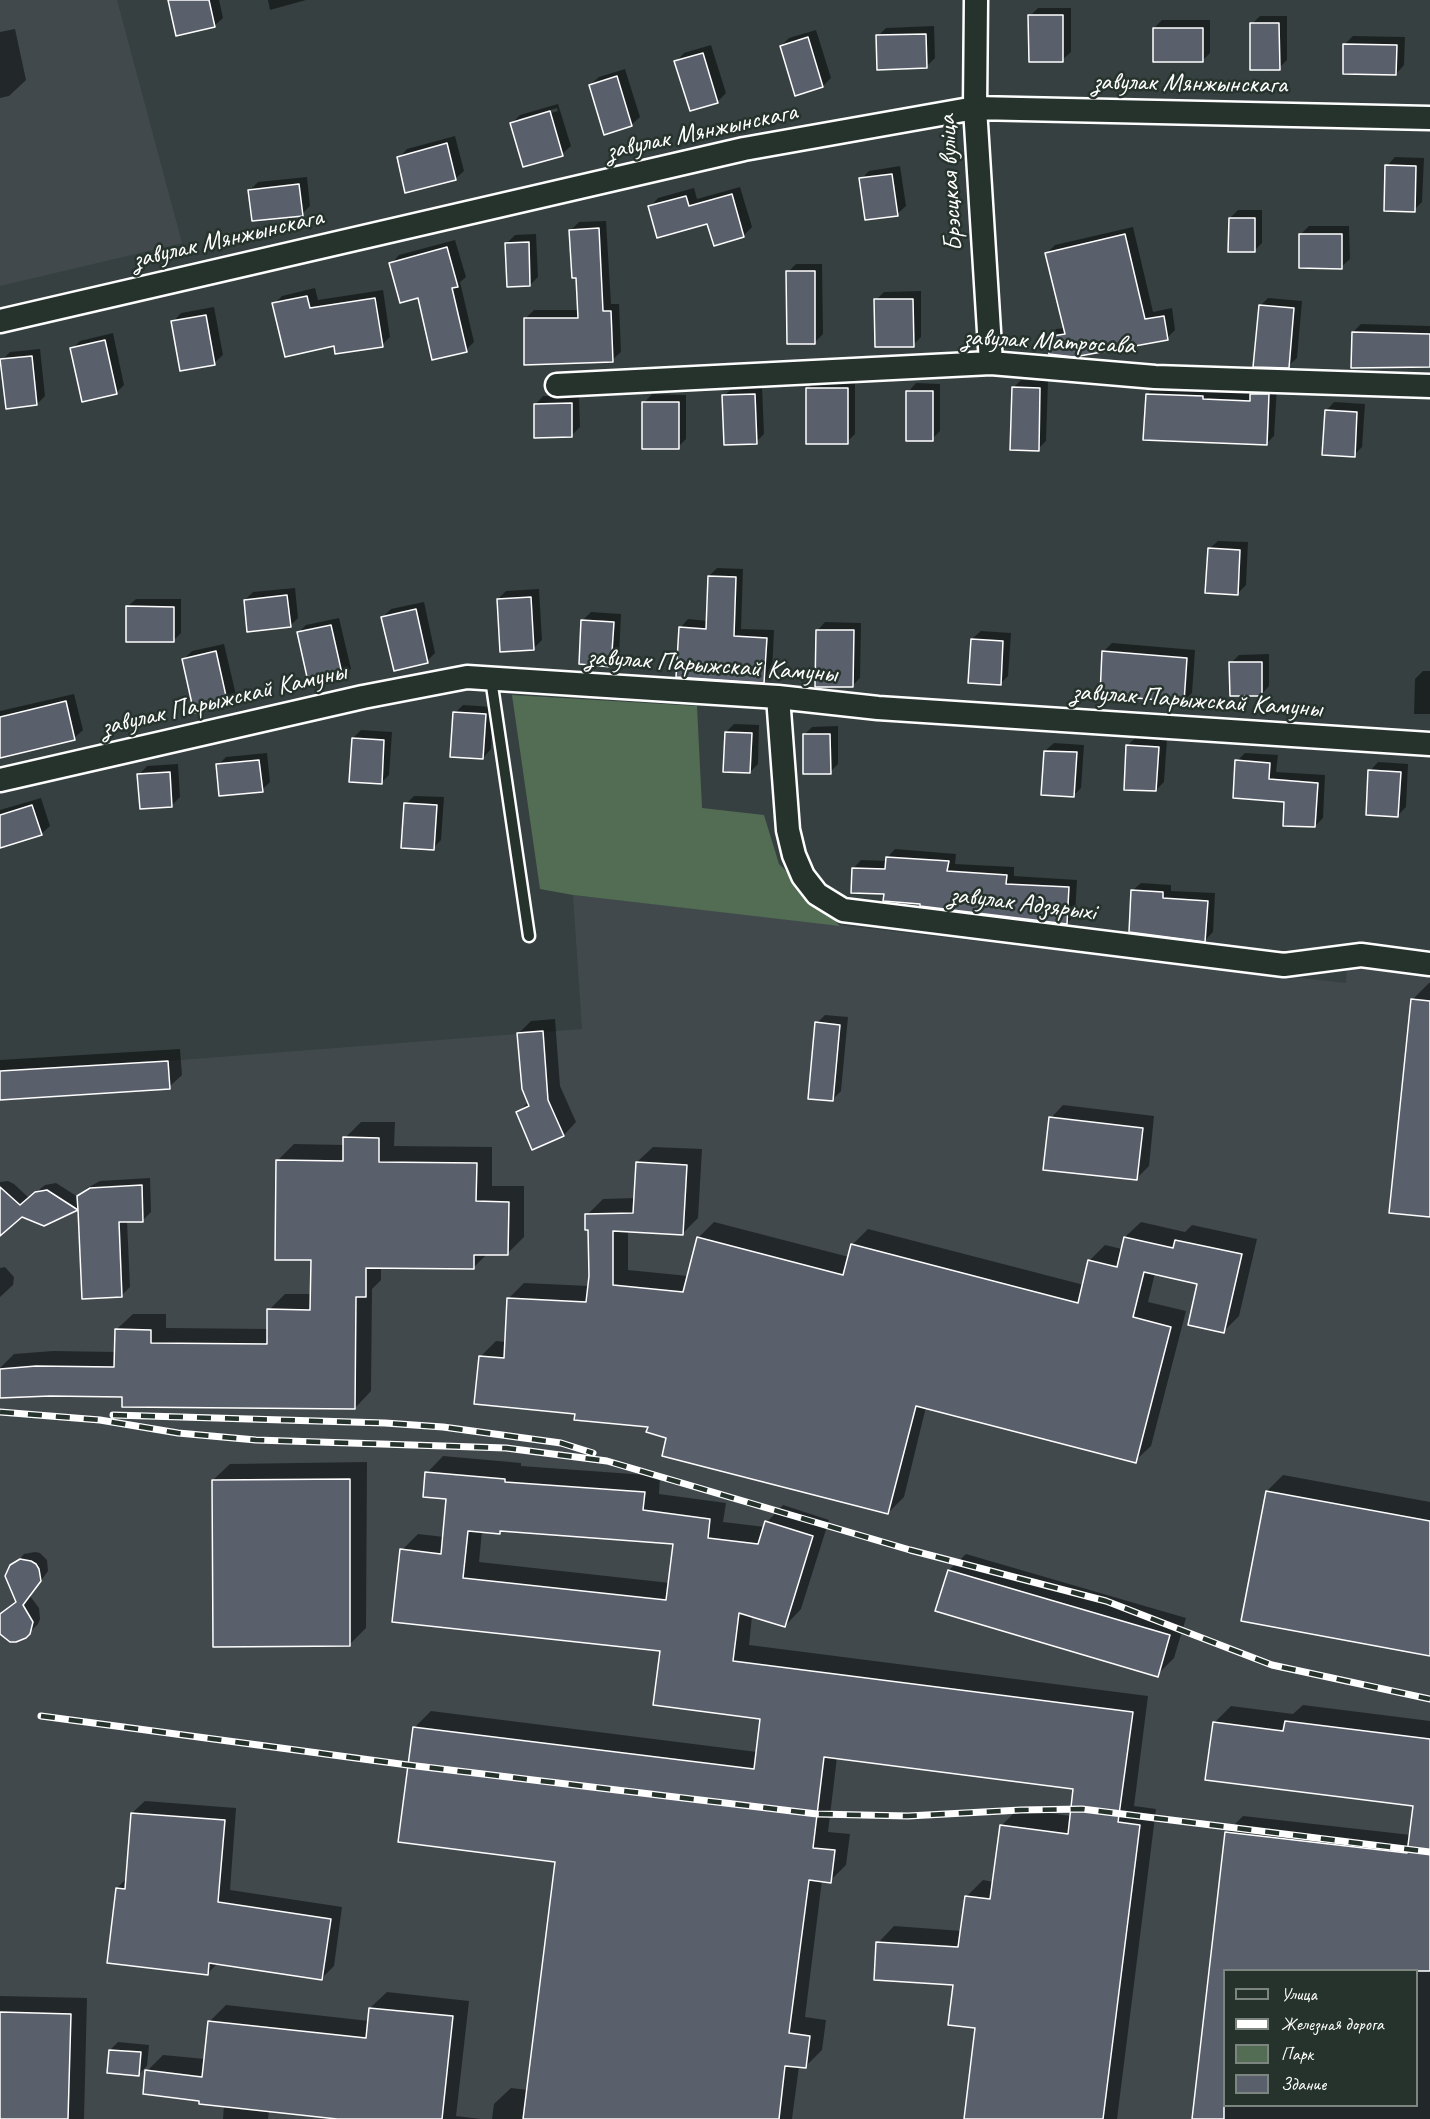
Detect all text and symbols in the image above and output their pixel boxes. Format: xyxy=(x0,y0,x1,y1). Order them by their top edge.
street label: завулак Мянжынскага xyxy=(1093,67,1287,101)
street label: завулак Мянжынскага xyxy=(604,97,800,167)
street label: Брэсцкая вуліца xyxy=(932,114,970,252)
street label: завулак Мянжынскага xyxy=(130,202,326,276)
street label: завулак Матросава xyxy=(962,322,1136,362)
street label: завулак Парыжскай Камуны xyxy=(586,642,838,690)
street label: завулак Парыжскай Камуны xyxy=(99,657,349,743)
street label: завулак Парыжскай Камуны xyxy=(1071,677,1323,725)
street label: завулак Адзярыхі xyxy=(948,880,1098,928)
legend xyxy=(1223,1969,1418,2107)
text: Улица xyxy=(1281,1983,1317,2005)
text: Железная дорога xyxy=(1281,2013,1384,2035)
text: Парк xyxy=(1281,2043,1313,2065)
text: Здание xyxy=(1281,2073,1326,2095)

